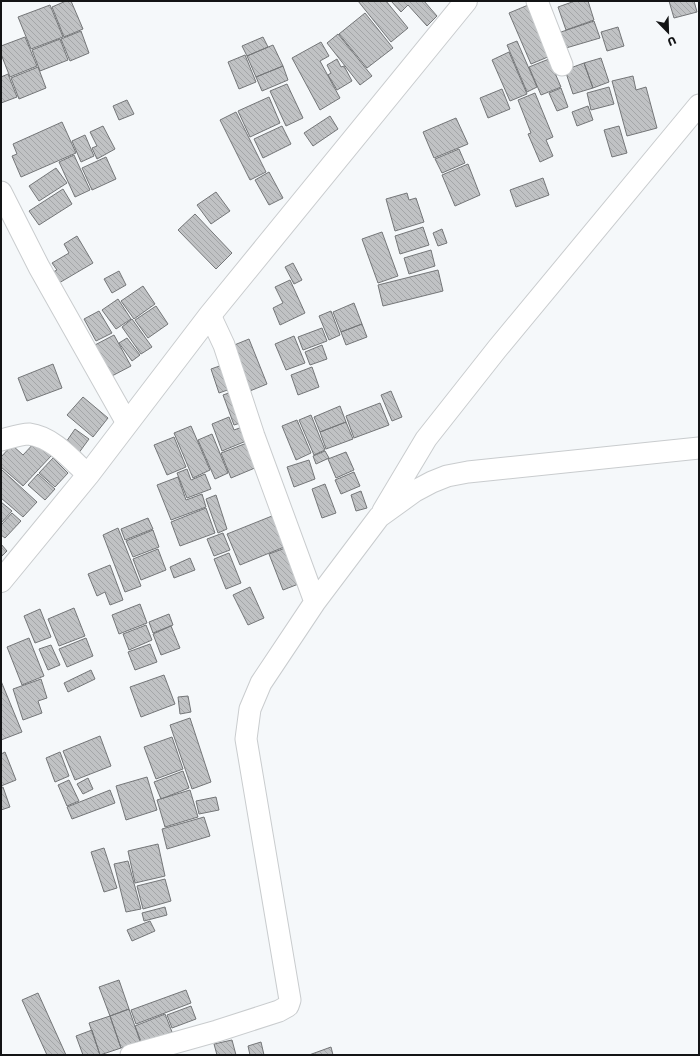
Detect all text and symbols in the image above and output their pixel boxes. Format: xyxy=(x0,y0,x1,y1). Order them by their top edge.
north arrow xyxy=(648,12,688,52)
text: U xyxy=(666,34,678,49)

